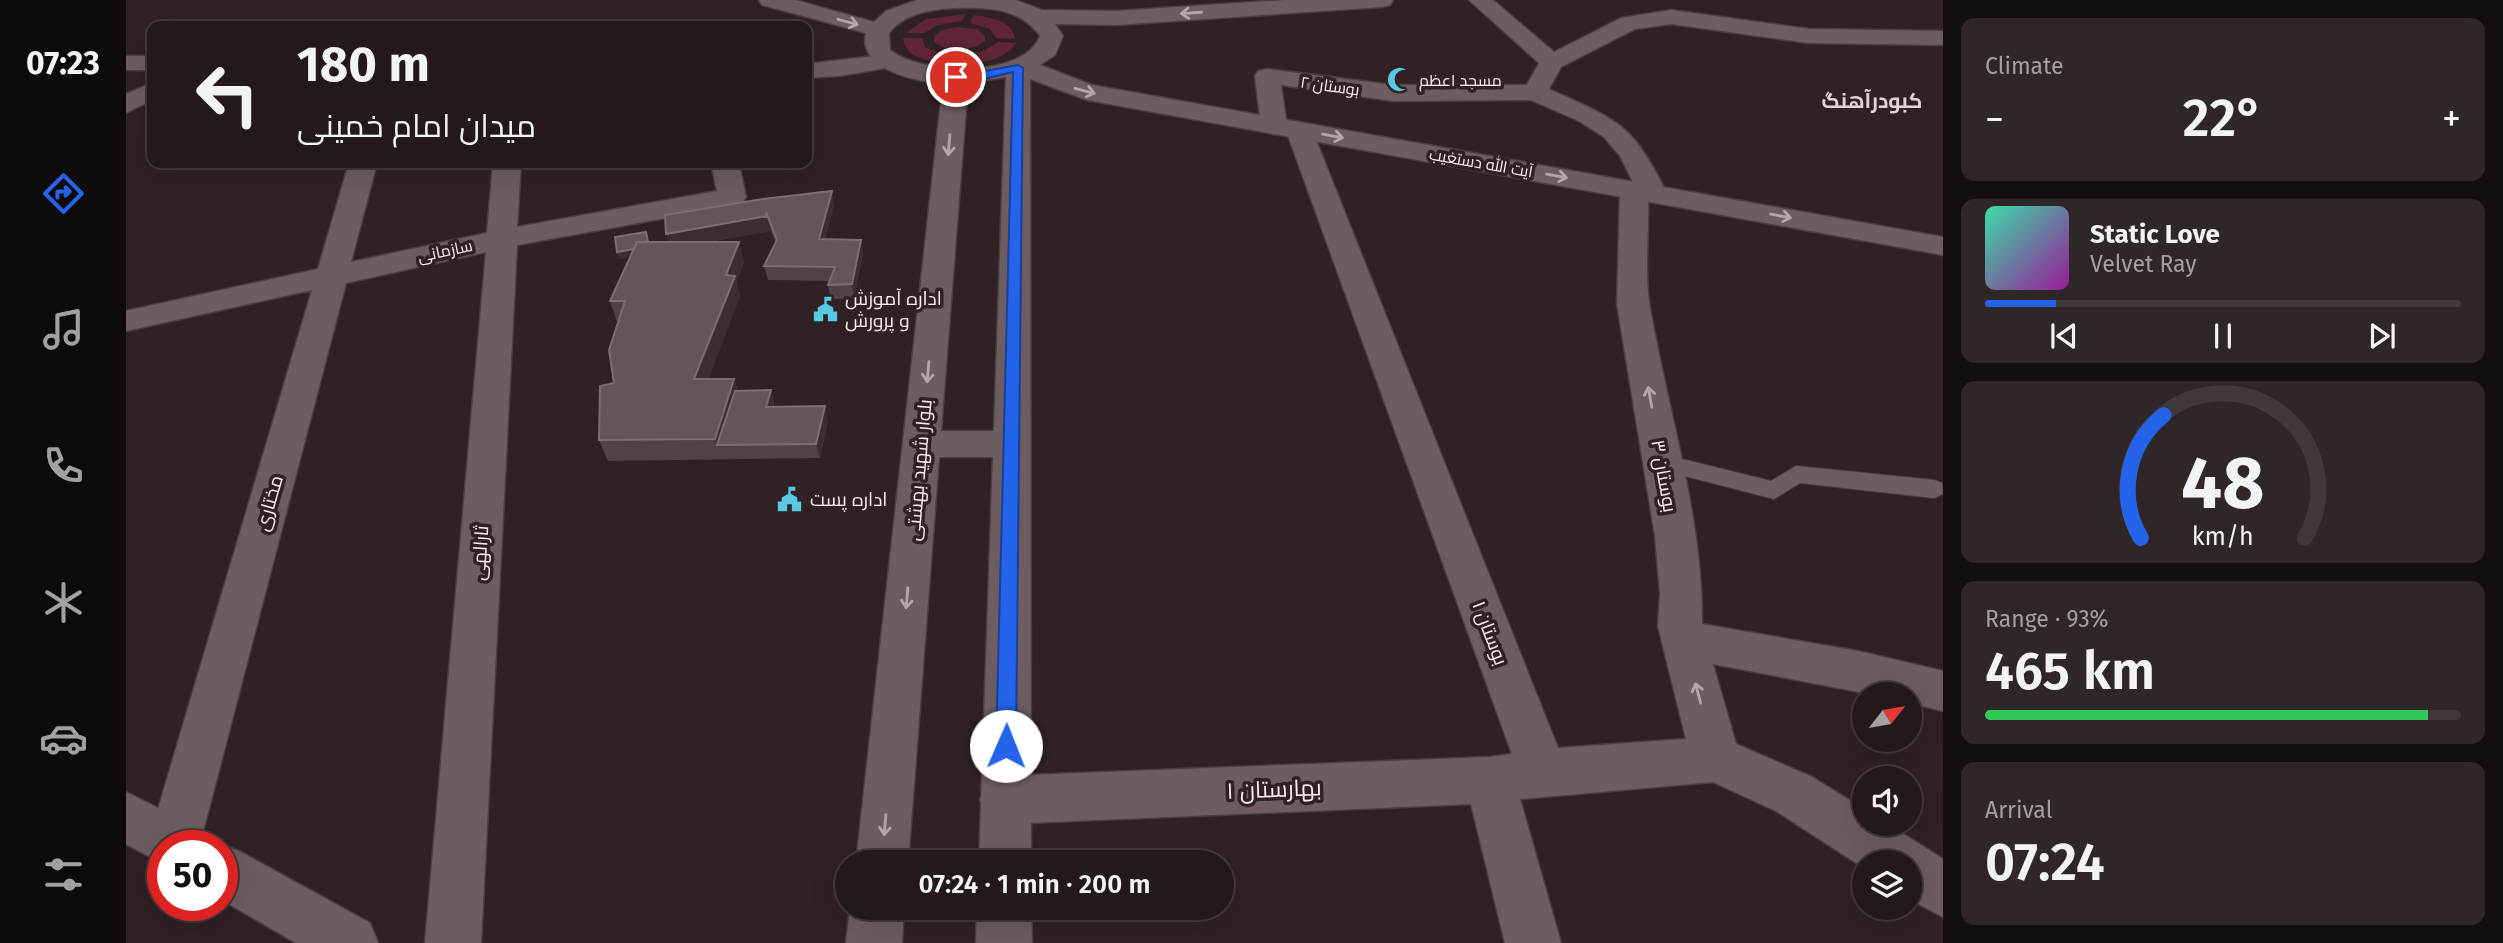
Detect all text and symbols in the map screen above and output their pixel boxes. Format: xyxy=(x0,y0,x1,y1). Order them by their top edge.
one-way arrow xyxy=(1180,7,1203,20)
one-way arrow xyxy=(836,16,859,29)
text: 180 m xyxy=(297,35,430,94)
text: 07:23 xyxy=(26,44,100,82)
pin xyxy=(926,47,986,107)
icon: left xyxy=(182,49,273,140)
text: Climate xyxy=(1985,52,2064,80)
icon: arrive xyxy=(937,58,975,96)
mosque icon: مسجد اعظم xyxy=(1385,66,1413,94)
place label: مسجد اعظم xyxy=(1419,71,1502,92)
street label: بوستان ۲ xyxy=(1299,72,1361,101)
one-way arrow xyxy=(1074,85,1096,98)
text: 22° xyxy=(2183,87,2263,150)
district label: کبودرآهنگ xyxy=(1822,88,1922,114)
text: − xyxy=(1985,96,2004,142)
text: + xyxy=(2442,96,2461,142)
text: میدان امام خمینی xyxy=(297,107,536,145)
one-way arrow xyxy=(1321,130,1344,143)
one-way arrow xyxy=(942,133,955,156)
street label: آیت الله دستغیب xyxy=(1428,144,1535,182)
icon: directions xyxy=(39,169,88,218)
one-way arrow xyxy=(1545,170,1568,183)
one-way arrow xyxy=(1769,210,1792,224)
text: Static Love xyxy=(2090,219,2220,250)
street label: سازمانی xyxy=(416,236,474,267)
text: Velvet Ray xyxy=(2090,250,2197,278)
place label: اداره آموزش و پرورش xyxy=(845,287,942,333)
public building icon: اداره آموزش و پرورش xyxy=(811,295,839,323)
icon: music xyxy=(39,305,88,354)
icon: previous xyxy=(2045,317,2083,355)
icon: pause xyxy=(2204,317,2242,355)
icon: next xyxy=(2363,317,2401,355)
one-way arrow xyxy=(921,360,934,382)
one-way arrow xyxy=(1643,386,1656,409)
street label: بلوار شهید بهشتی xyxy=(901,398,937,542)
street label: بوستان ۳ xyxy=(1646,438,1682,514)
text: 48 xyxy=(2181,440,2265,527)
icon: phone xyxy=(39,441,88,490)
street label: مختاری xyxy=(250,472,288,534)
public building icon: اداره پست xyxy=(776,485,804,513)
place label: اداره پست xyxy=(810,488,887,512)
text: km/h xyxy=(2192,521,2254,551)
street label: ثارالهی xyxy=(467,525,493,581)
icon: climate xyxy=(39,578,88,627)
one-way arrow xyxy=(900,586,913,609)
street label: بوستان ۱ xyxy=(1467,598,1513,668)
text: Range · 93% xyxy=(1985,605,2109,633)
text: 465 km xyxy=(1985,640,2155,703)
one-way arrow xyxy=(1690,682,1703,704)
north arrow xyxy=(1852,682,1922,752)
map controls xyxy=(1852,682,1922,920)
position arrow xyxy=(969,709,1043,783)
icon: car xyxy=(39,714,88,763)
button: sound xyxy=(1852,766,1922,836)
street label: بهارستان ۱ xyxy=(1226,773,1322,805)
text: Arrival xyxy=(1985,796,2052,824)
one-way arrow xyxy=(878,813,891,835)
speed limit sign: 50 xyxy=(147,830,238,921)
text: 07:24 xyxy=(1985,831,2105,894)
icon: filters xyxy=(39,850,88,899)
button: layers xyxy=(1852,850,1922,920)
text: 07:24 · 1 min · 200 m xyxy=(918,869,1151,900)

